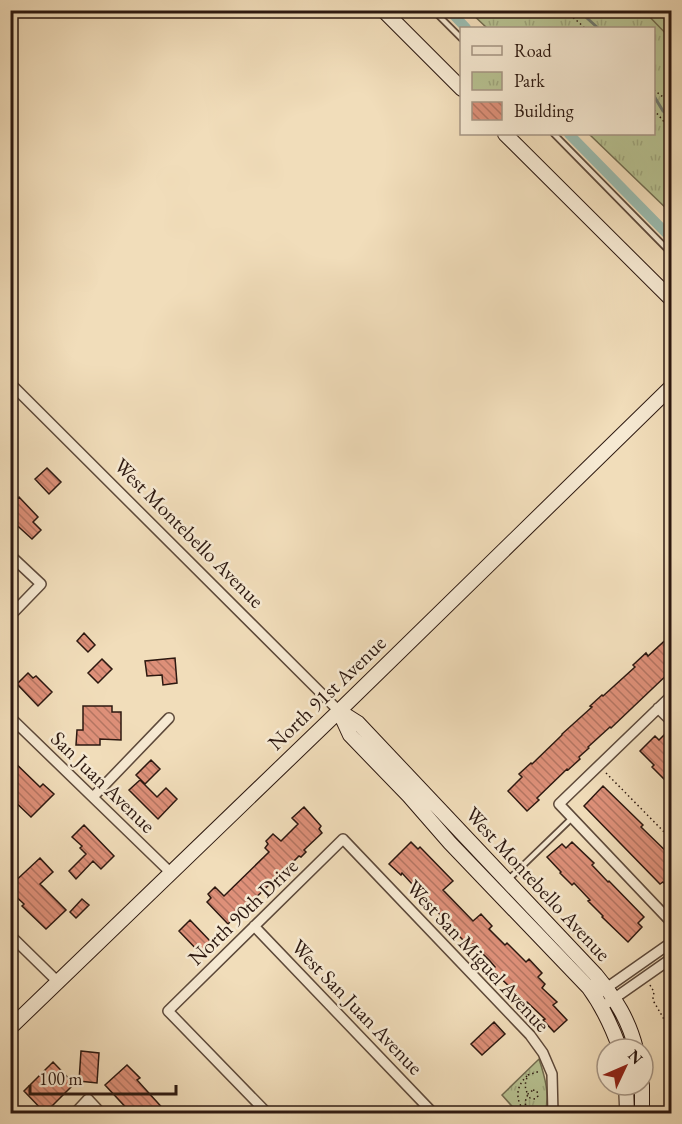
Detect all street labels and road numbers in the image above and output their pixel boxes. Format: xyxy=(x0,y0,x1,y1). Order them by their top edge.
street label: West Montebello Avenue xyxy=(109,452,270,613)
street label: North 91st Avenue xyxy=(262,630,391,756)
street label: San Juan Avenue xyxy=(45,725,161,838)
street label: West Montebello Avenue xyxy=(460,801,617,967)
street label: North 90th Drive xyxy=(182,853,303,971)
street label: West San Miguel Avenue xyxy=(401,874,556,1037)
street label: West San Juan Avenue xyxy=(286,933,429,1080)

